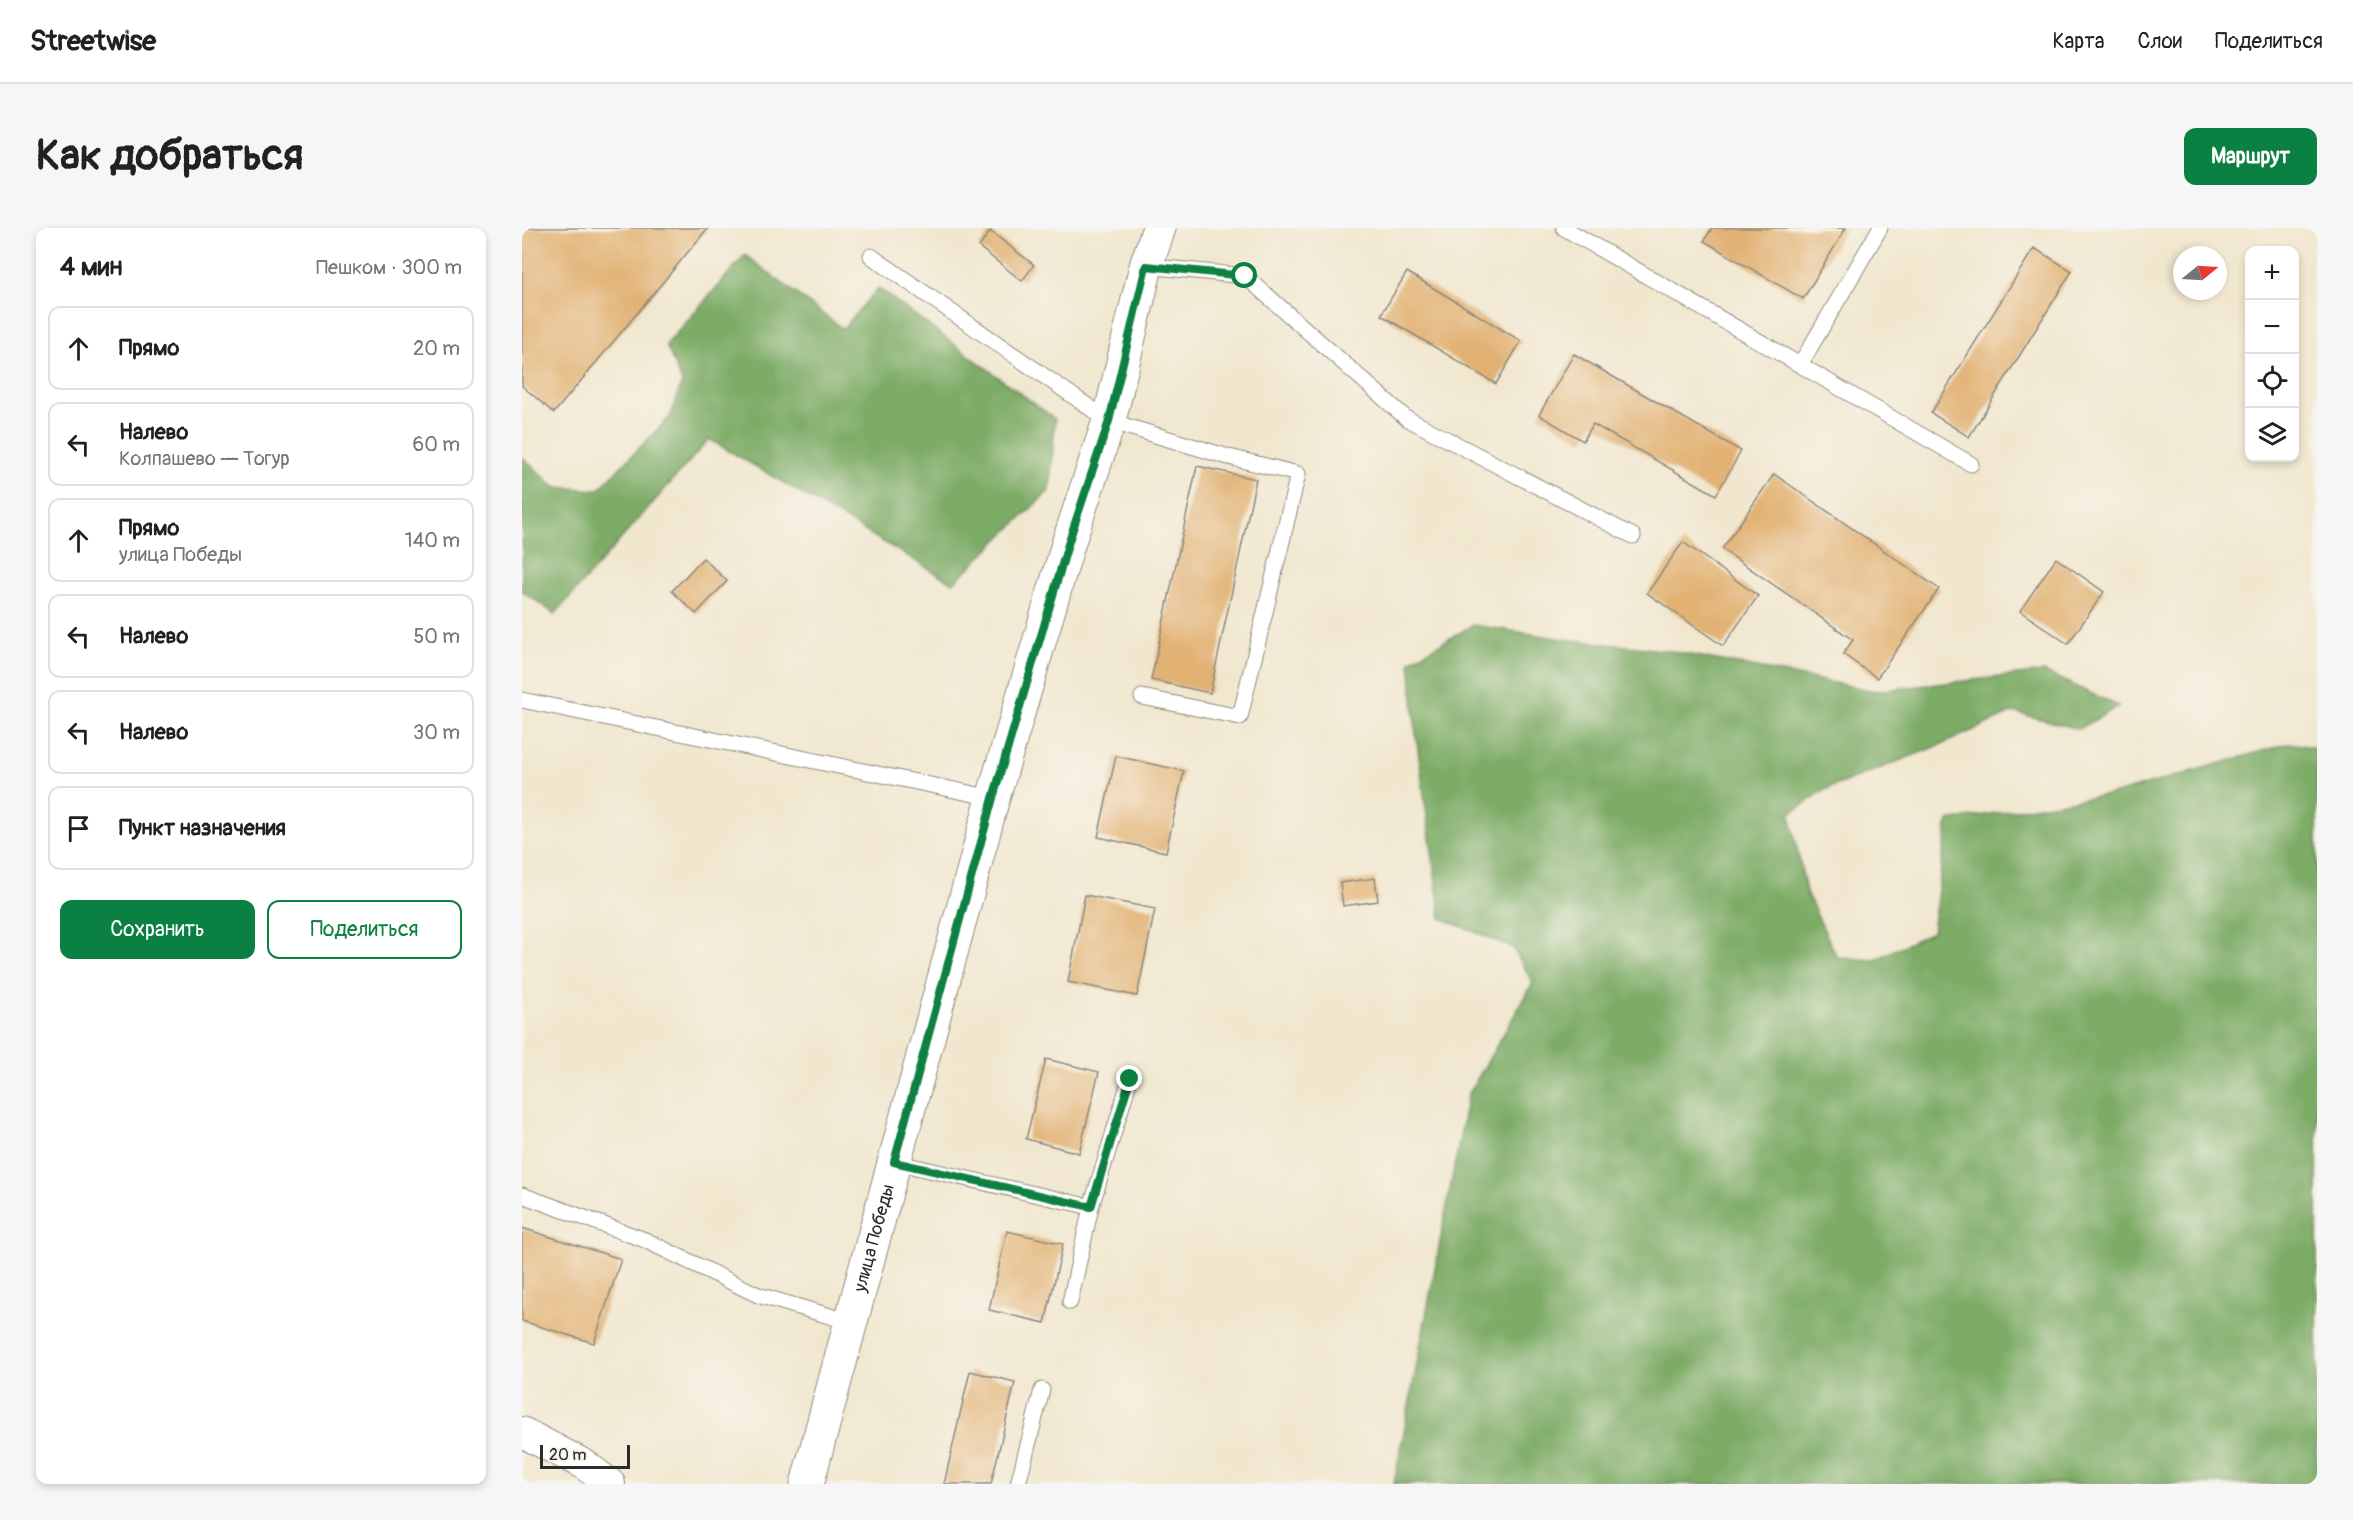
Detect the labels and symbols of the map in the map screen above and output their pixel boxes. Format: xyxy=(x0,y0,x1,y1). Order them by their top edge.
north arrow xyxy=(2173,246,2227,300)
route start xyxy=(1231,262,1257,288)
route end xyxy=(1116,1065,1142,1091)
street label: улица Победы xyxy=(848,1182,900,1295)
scale bar xyxy=(540,1442,630,1470)

